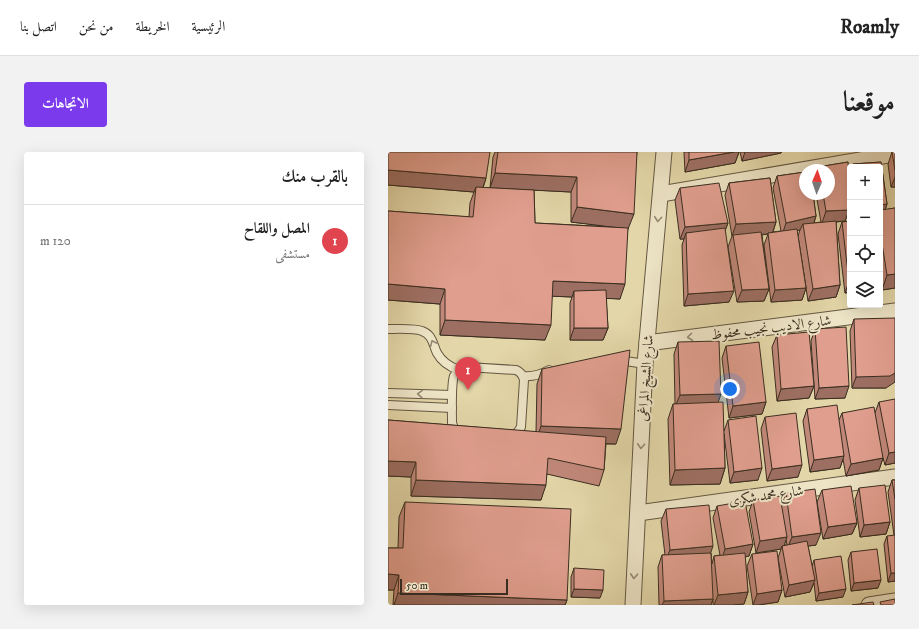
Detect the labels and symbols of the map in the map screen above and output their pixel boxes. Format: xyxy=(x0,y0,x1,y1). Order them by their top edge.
north arrow xyxy=(799,164,835,200)
one-way arrow xyxy=(654,216,663,222)
street label: شارع الاديب نجيب محفوظ xyxy=(710,312,833,346)
one-way arrow xyxy=(687,332,693,341)
street label: شارع الشيخ المراغى xyxy=(634,334,661,422)
one-way arrow xyxy=(430,340,438,348)
pin: 1 xyxy=(455,357,481,390)
your location xyxy=(720,379,740,399)
one-way arrow xyxy=(417,390,423,398)
one-way arrow xyxy=(637,443,645,449)
street label: شارع محمد شكرى xyxy=(728,482,805,512)
one-way arrow xyxy=(630,573,639,579)
scale bar xyxy=(400,577,508,596)

